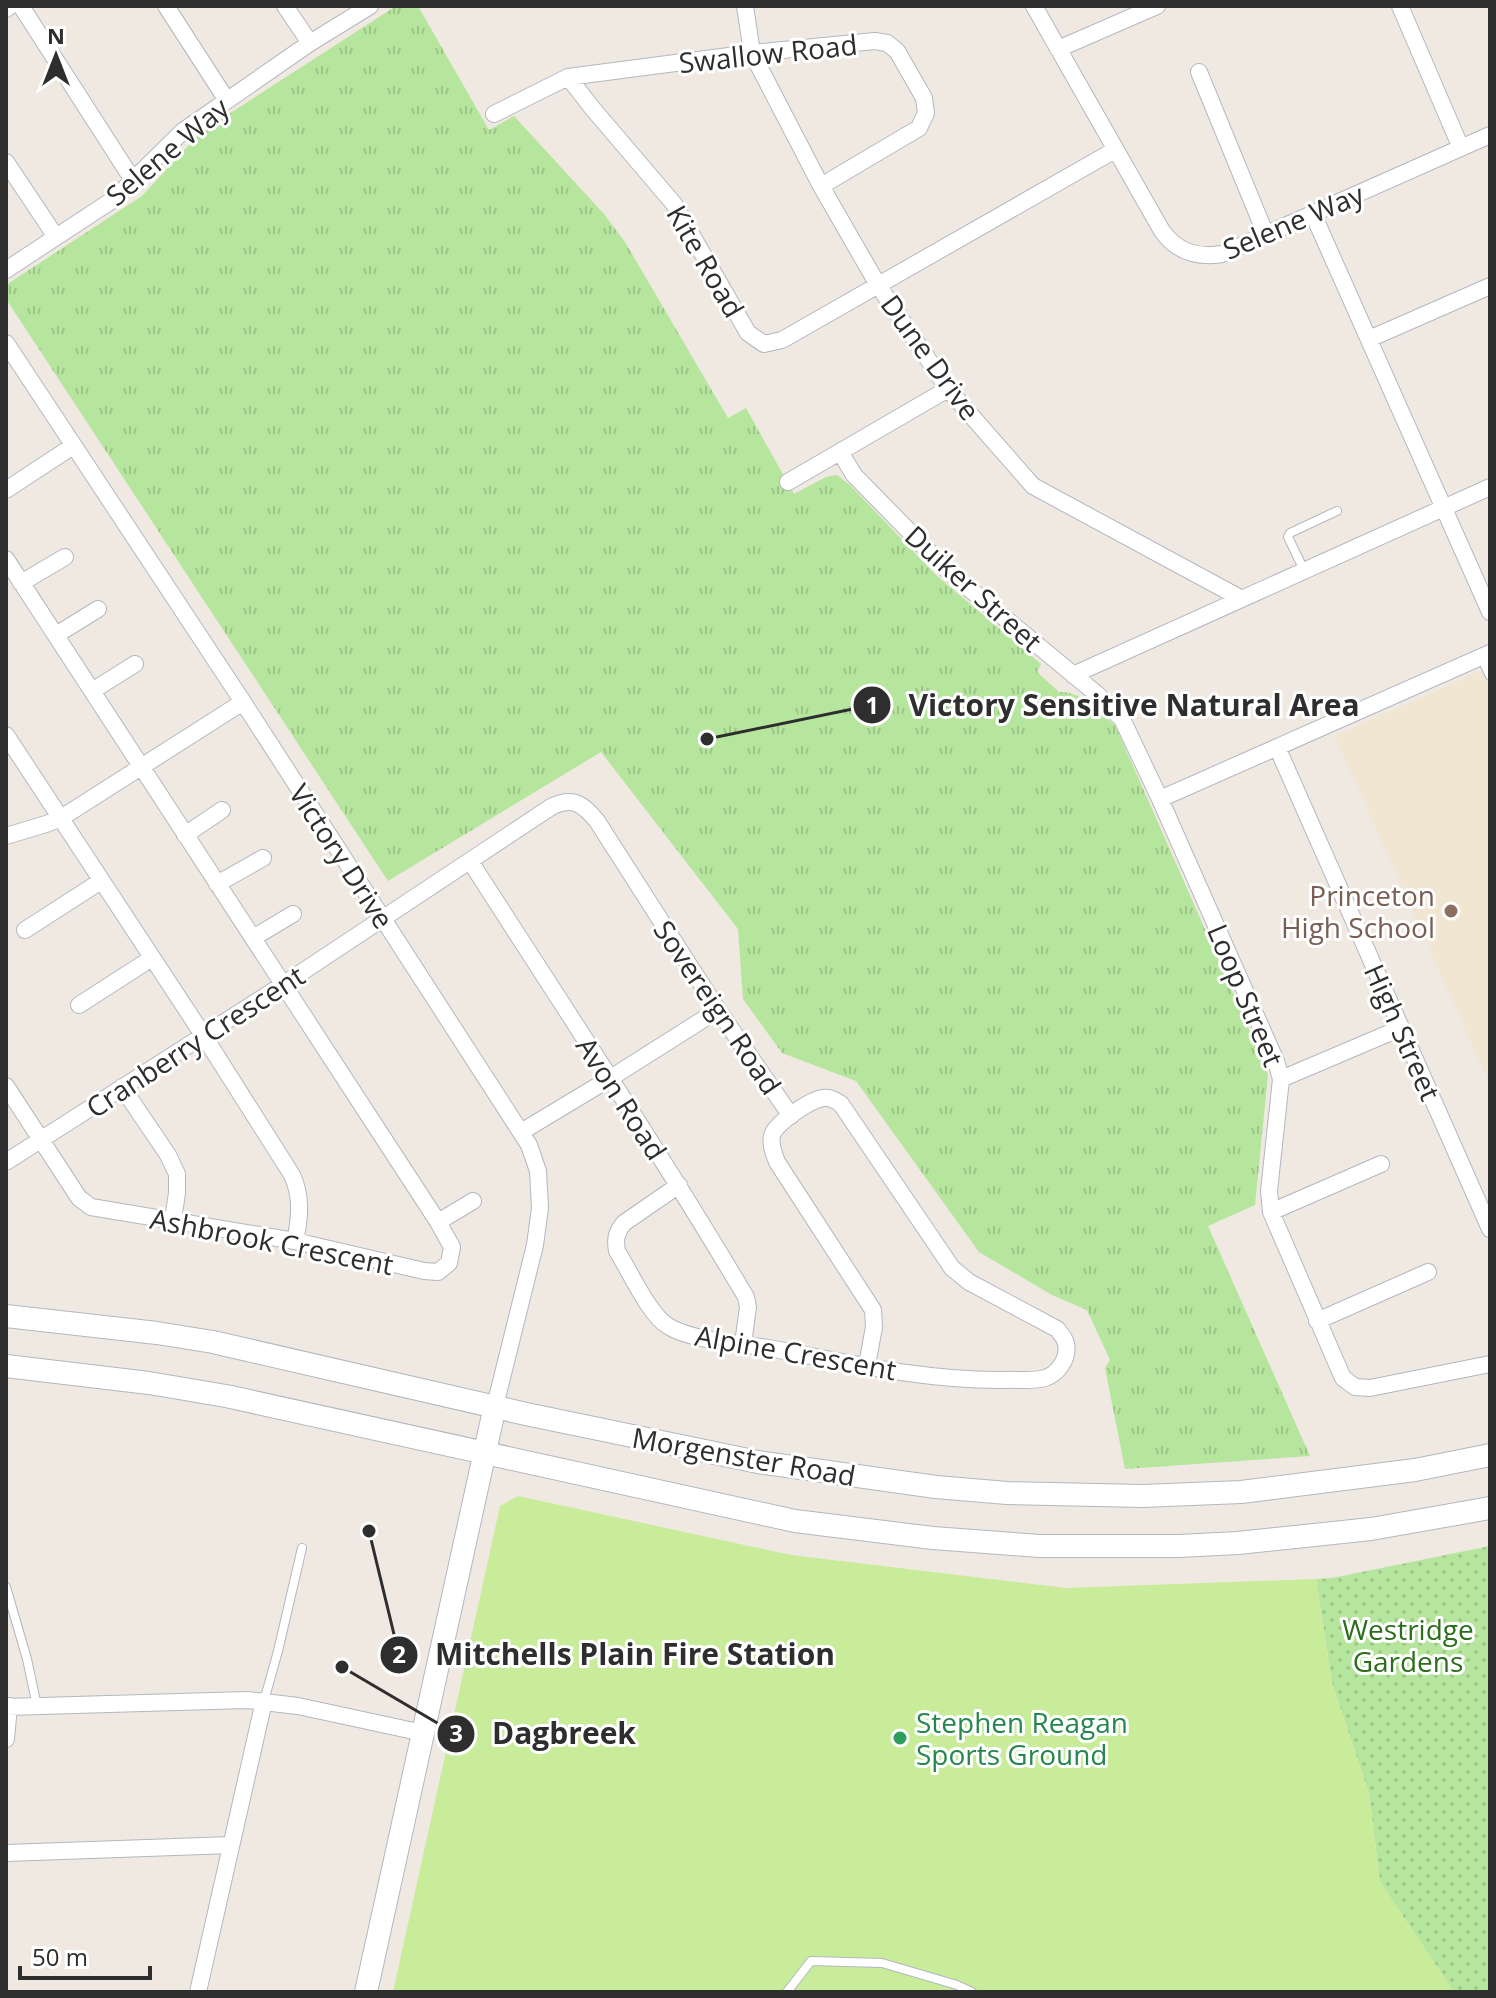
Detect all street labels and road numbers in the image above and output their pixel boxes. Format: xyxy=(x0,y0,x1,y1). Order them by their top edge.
street label: Swallow Road xyxy=(677,25,859,81)
street label: Selene Way xyxy=(98,88,237,214)
street label: Selene Way xyxy=(1217,174,1370,268)
street label: Kite Road xyxy=(659,198,753,324)
street label: Dune Drive xyxy=(873,287,989,427)
street label: Duiker Street xyxy=(897,516,1051,660)
street label: Victory Drive xyxy=(281,776,403,936)
street label: Sovereign Road xyxy=(646,912,790,1102)
street label: Loop Street xyxy=(1199,918,1293,1072)
street label: Cranberry Crescent xyxy=(78,956,312,1126)
street label: High Street xyxy=(1356,958,1450,1106)
street label: Avon Road xyxy=(568,1029,676,1167)
street label: Ashbrook Crescent xyxy=(147,1199,397,1283)
street label: Alpine Crescent xyxy=(692,1316,900,1388)
street label: Morgenster Road xyxy=(629,1418,859,1494)

